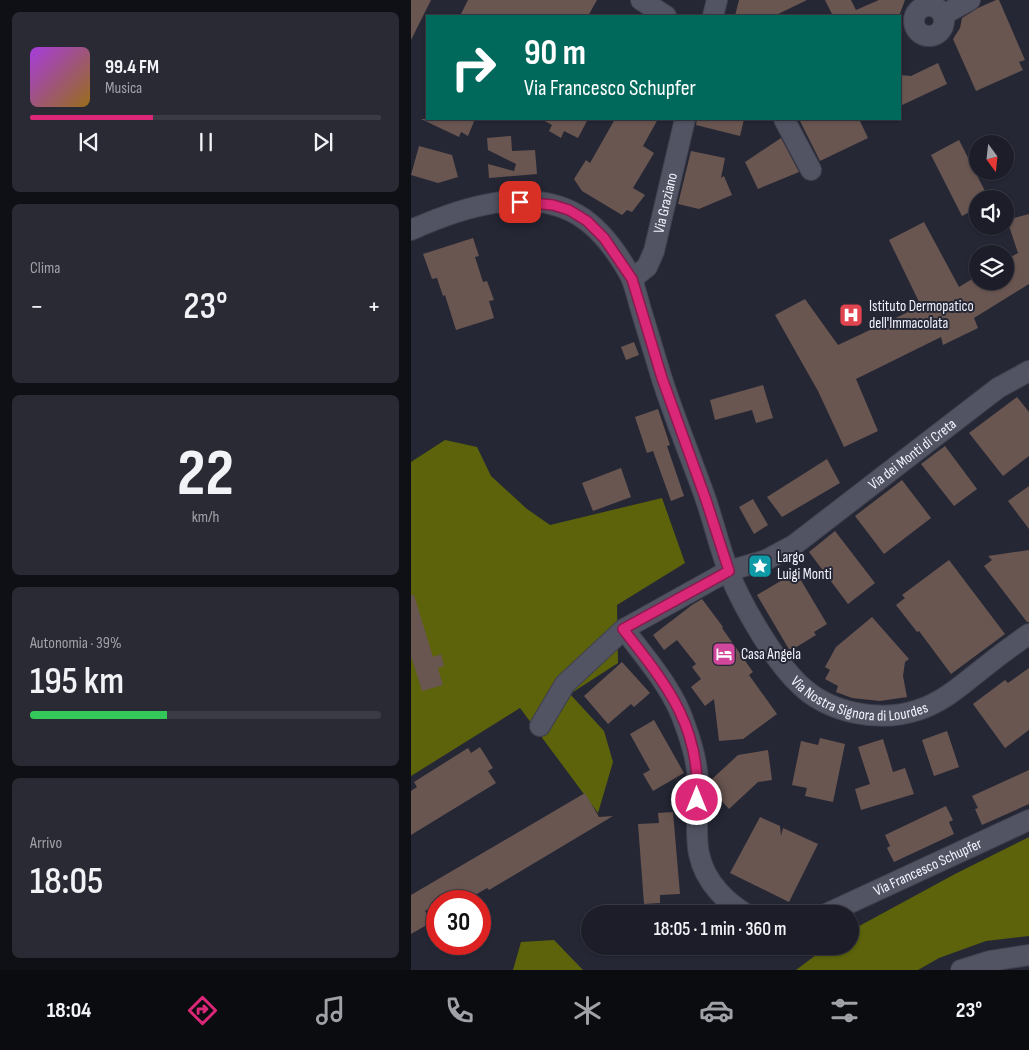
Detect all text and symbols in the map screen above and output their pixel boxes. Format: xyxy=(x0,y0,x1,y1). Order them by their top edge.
text: 90 m xyxy=(524,32,586,75)
icon: right xyxy=(441,35,506,100)
text: 99.4 FM xyxy=(105,56,159,79)
text: Via Francesco Schupfer xyxy=(524,75,696,102)
text: Musica xyxy=(105,79,142,98)
icon: previous xyxy=(75,128,103,156)
icon: pause xyxy=(192,128,220,156)
icon: next xyxy=(309,128,337,156)
north arrow xyxy=(969,135,1013,180)
map controls xyxy=(969,135,1014,290)
street label: Via Graziano xyxy=(649,171,682,235)
pin xyxy=(499,181,541,223)
icon: arrive xyxy=(506,188,534,216)
button: sound xyxy=(969,190,1014,235)
button: layers xyxy=(969,245,1014,290)
text: Clima xyxy=(30,259,60,278)
text: 23° xyxy=(183,284,228,329)
text: − xyxy=(30,290,44,323)
text: + xyxy=(367,290,381,323)
place label: Istituto Dermopatico dell'Immacolata xyxy=(869,297,974,333)
hospital icon: Istituto Dermopatico dell'Immacolata xyxy=(838,302,864,328)
street label: Via dei Monti di Creta xyxy=(864,414,960,494)
text: 22 xyxy=(177,436,234,514)
text: km/h xyxy=(192,508,219,527)
place label: Largo Luigi Monti xyxy=(777,548,832,584)
place icon: Largo Luigi Monti xyxy=(747,553,773,579)
text: Autonomia · 39% xyxy=(30,634,121,653)
hotel icon: Casa Angela xyxy=(711,641,737,667)
place label: Casa Angela xyxy=(741,645,801,664)
text: 195 km xyxy=(30,659,124,704)
street label: Via Nostra Signora di Lourdes xyxy=(787,672,931,725)
position arrow xyxy=(670,773,722,825)
street label: Via Francesco Schupfer xyxy=(870,833,985,900)
text: Arrivo xyxy=(30,834,62,853)
text: 18:05 xyxy=(30,859,103,904)
speed limit sign: 30 xyxy=(426,890,491,955)
text: 18:05 · 1 min · 360 m xyxy=(654,918,786,941)
icon: directions xyxy=(185,993,220,1028)
icon: music xyxy=(313,993,348,1028)
icon: phone xyxy=(442,993,477,1028)
icon: climate xyxy=(570,993,605,1028)
icon: car xyxy=(699,993,734,1028)
icon: filters xyxy=(827,993,862,1028)
text: 18:04 xyxy=(47,997,91,1024)
text: 23° xyxy=(956,997,982,1024)

